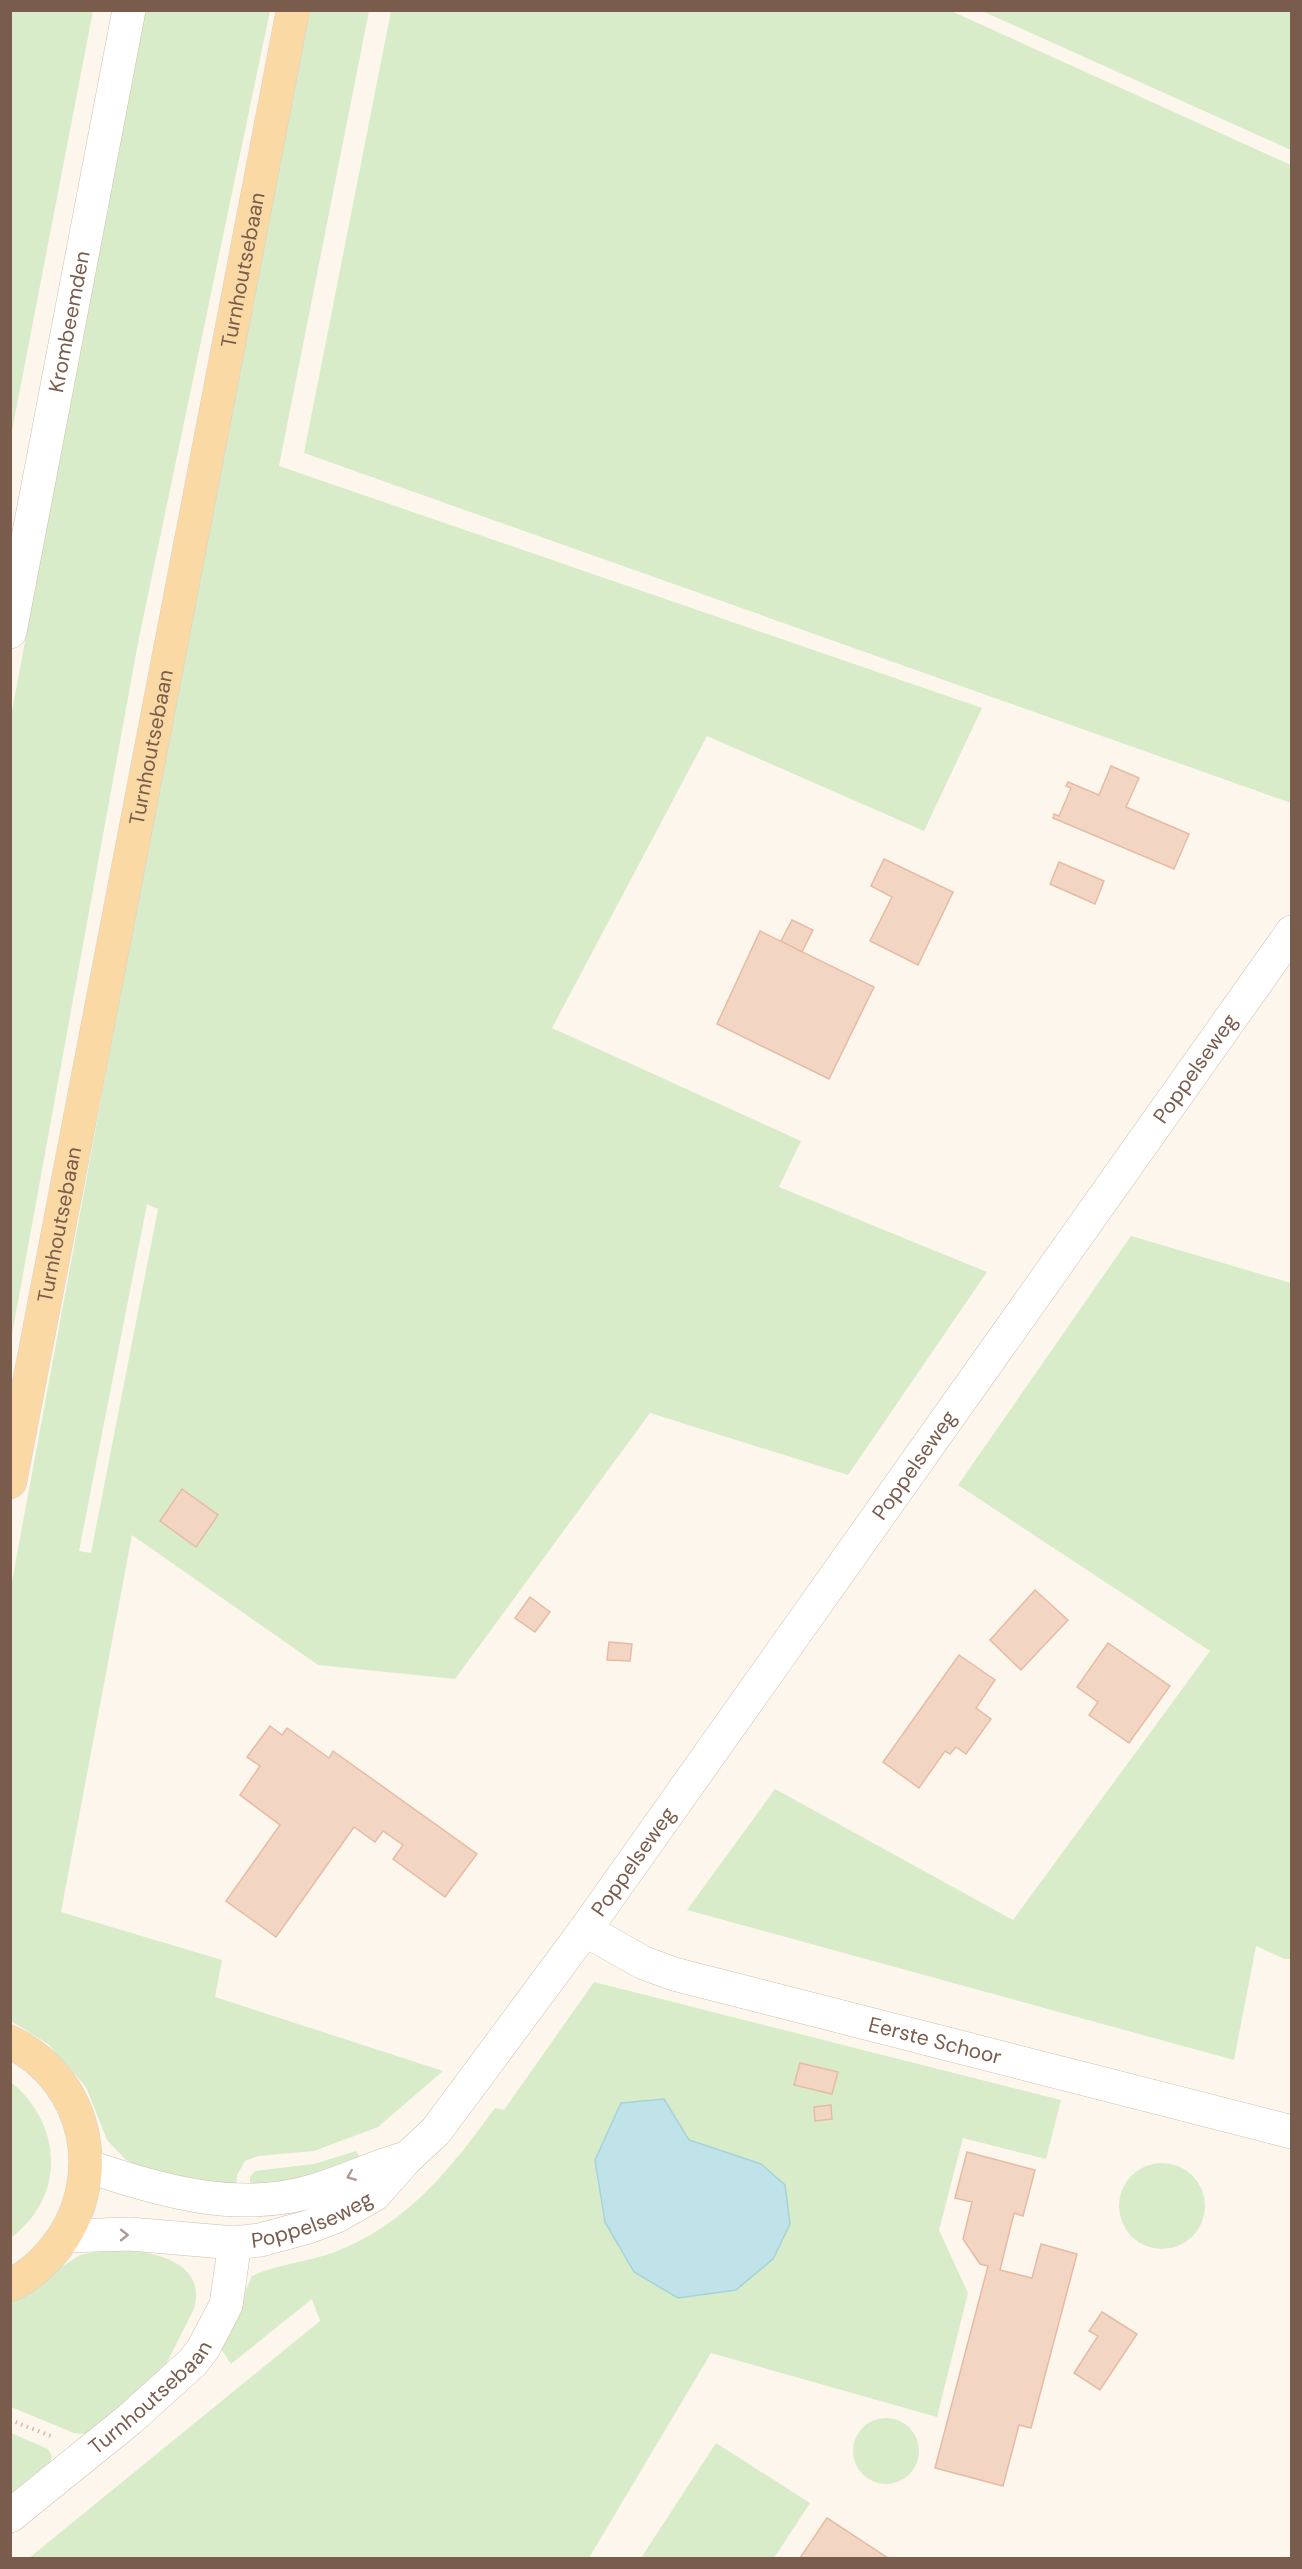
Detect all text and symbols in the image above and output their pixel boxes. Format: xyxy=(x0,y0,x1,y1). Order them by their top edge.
street label: Turnhoutsebaan xyxy=(214,190,272,350)
street label: Krombeemden xyxy=(42,248,97,395)
street label: Turnhoutsebaan xyxy=(123,667,180,828)
street label: Poppelseweg xyxy=(1147,1008,1244,1129)
street label: Turnhoutsebaan xyxy=(31,1144,88,1305)
street label: Poppelseweg xyxy=(866,1404,963,1526)
street label: Poppelseweg xyxy=(585,1801,682,1922)
street label: Eerste Schoor xyxy=(866,2010,1005,2071)
one-way arrow xyxy=(346,2169,357,2181)
street label: Poppelseweg xyxy=(250,2185,378,2255)
one-way arrow xyxy=(120,2229,129,2241)
street label: Turnhoutsebaan xyxy=(83,2336,219,2461)

